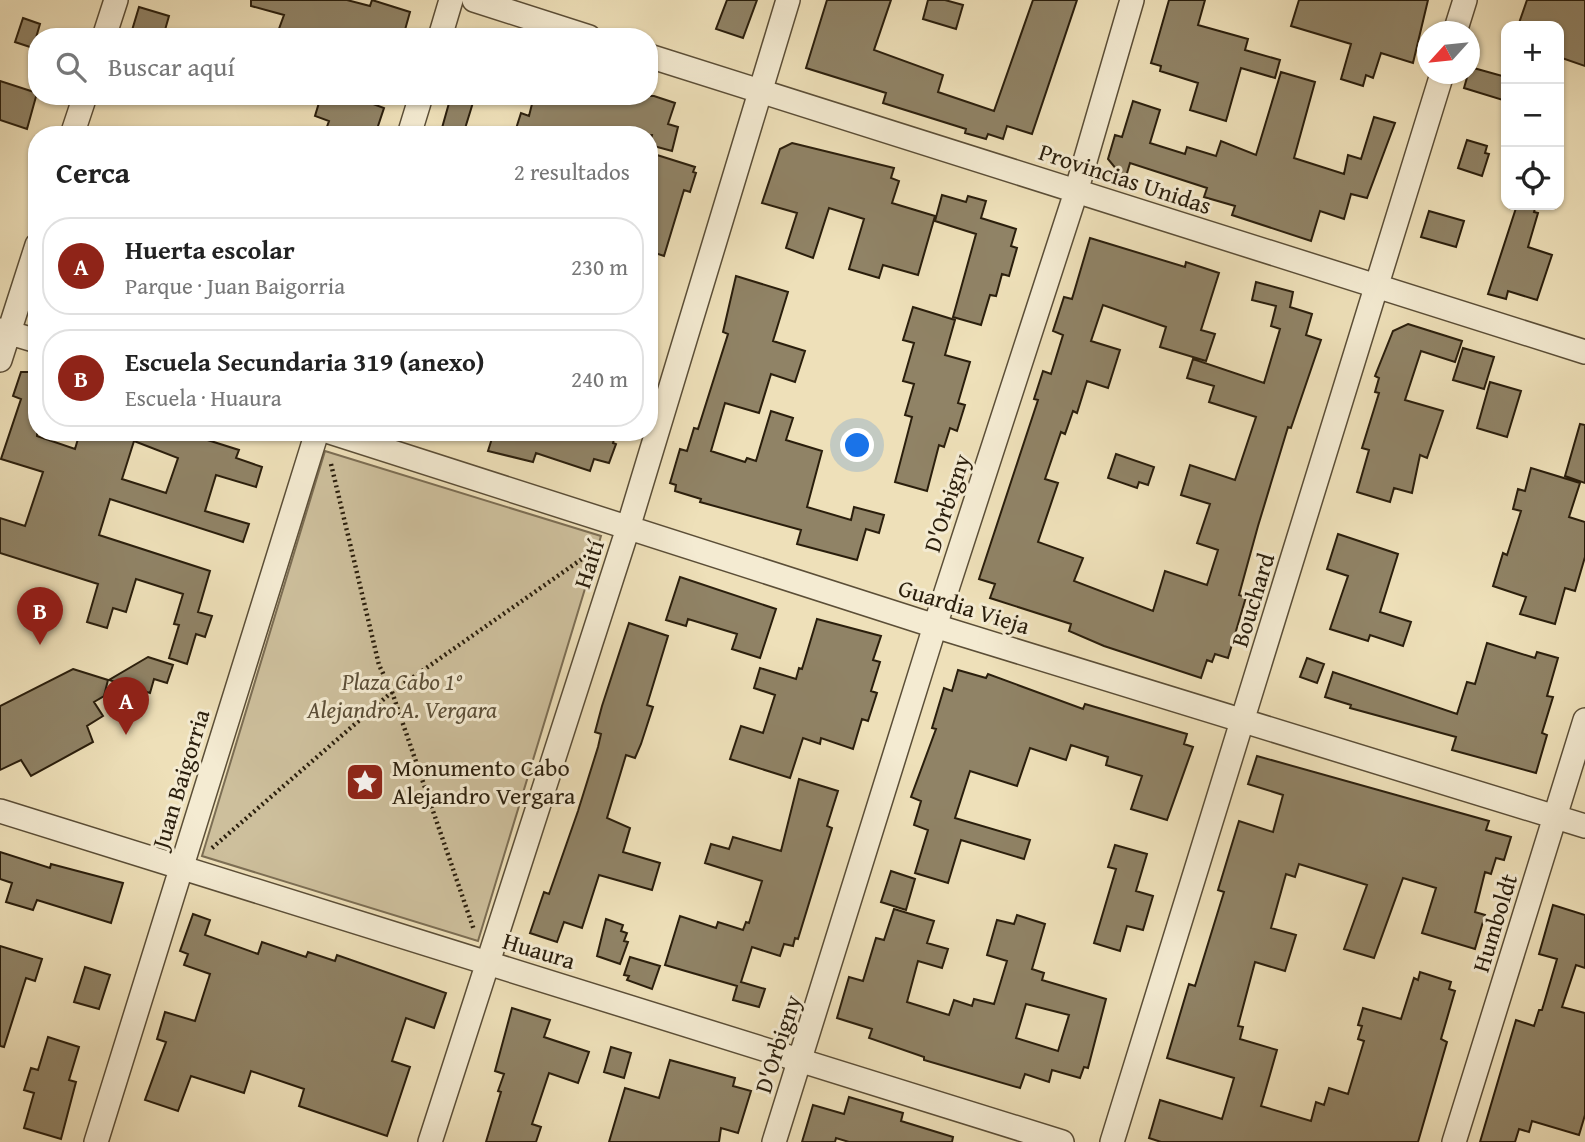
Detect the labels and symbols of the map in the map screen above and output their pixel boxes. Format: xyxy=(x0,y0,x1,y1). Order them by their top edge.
north arrow xyxy=(1417,21,1480,84)
street label: Provincias Unidas xyxy=(1034,134,1216,223)
your location xyxy=(840,428,874,462)
street label: D'Orbigny xyxy=(914,449,979,557)
street label: Haití xyxy=(564,534,613,593)
street label: Bouchard xyxy=(1222,548,1283,651)
street label: Guardia Vieja xyxy=(894,570,1035,643)
pin: B xyxy=(17,587,63,645)
park label: Plaza Cabo 1° Alejandro A. Vergara xyxy=(306,664,497,727)
pin: A xyxy=(103,677,149,735)
street label: Juan Baigorria xyxy=(142,704,219,856)
place label: Monumento Cabo Alejandro Vergara xyxy=(392,750,576,813)
place icon: Monumento Cabo Alejandro Vergara xyxy=(344,761,386,803)
street label: Humboldt xyxy=(1463,869,1526,976)
street label: Huaura xyxy=(499,923,580,978)
street label: D'Orbigny xyxy=(745,990,810,1098)

